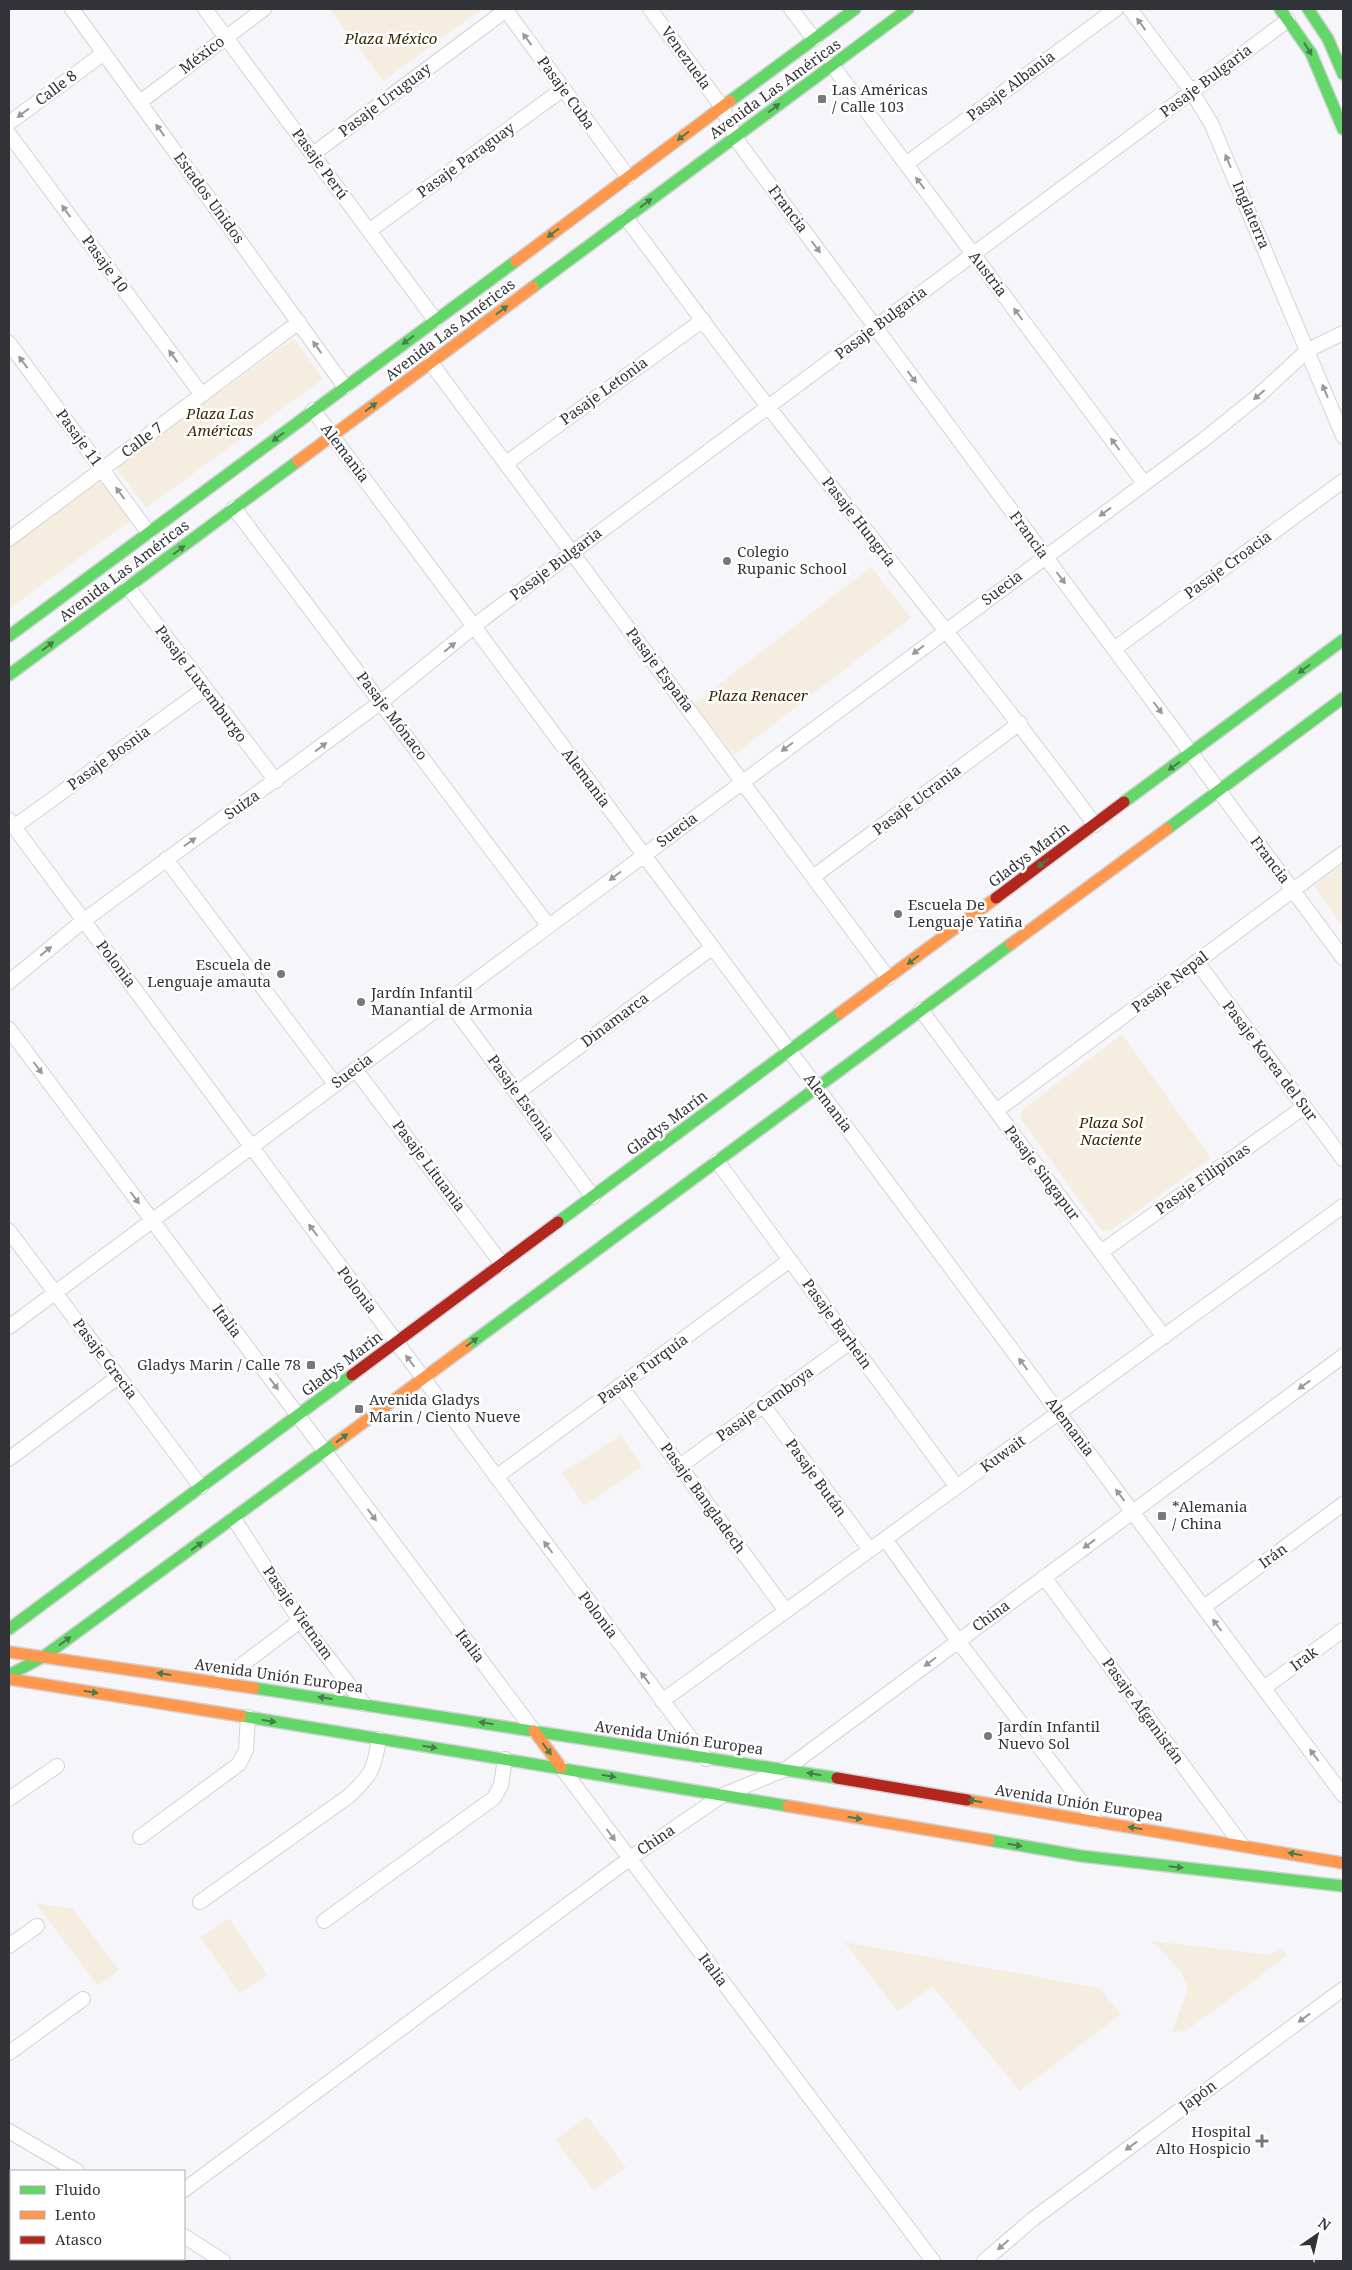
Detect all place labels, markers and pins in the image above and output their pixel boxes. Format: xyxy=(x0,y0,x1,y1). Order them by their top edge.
place label: Las Américas / Calle 103 xyxy=(832,79,928,116)
marker: Las Américas / Calle 103 xyxy=(816,93,828,105)
place label: Colegio Rupanic School xyxy=(737,541,847,578)
marker: Colegio Rupanic School xyxy=(721,555,733,567)
place label: Escuela De Lenguaje Yatiña xyxy=(908,894,1023,931)
marker: Escuela De Lenguaje Yatiña xyxy=(892,908,904,920)
place label: Escuela de Lenguaje amauta xyxy=(147,954,271,991)
marker: Escuela de Lenguaje amauta xyxy=(275,968,287,980)
place label: Jardín Infantil Manantial de Armonia xyxy=(370,982,533,1019)
marker: Jardín Infantil Manantial de Armonia xyxy=(355,996,367,1008)
place label: Gladys Marin / Calle 78 xyxy=(137,1354,301,1374)
marker: Gladys Marin / Calle 78 xyxy=(305,1359,317,1371)
place label: Avenida Gladys Marin / Ciento Nueve xyxy=(369,1389,520,1426)
marker: Avenida Gladys Marin / Ciento Nueve xyxy=(353,1403,365,1415)
place label: *Alemania / China xyxy=(1172,1496,1248,1533)
marker: *Alemania / China xyxy=(1156,1510,1168,1522)
place label: Jardín Infantil Nuevo Sol xyxy=(997,1716,1100,1753)
marker: Jardín Infantil Nuevo Sol xyxy=(982,1730,994,1742)
place label: Hospital Alto Hospicio xyxy=(1156,2121,1251,2158)
marker: Hospital Alto Hospicio xyxy=(1255,2134,1269,2148)

